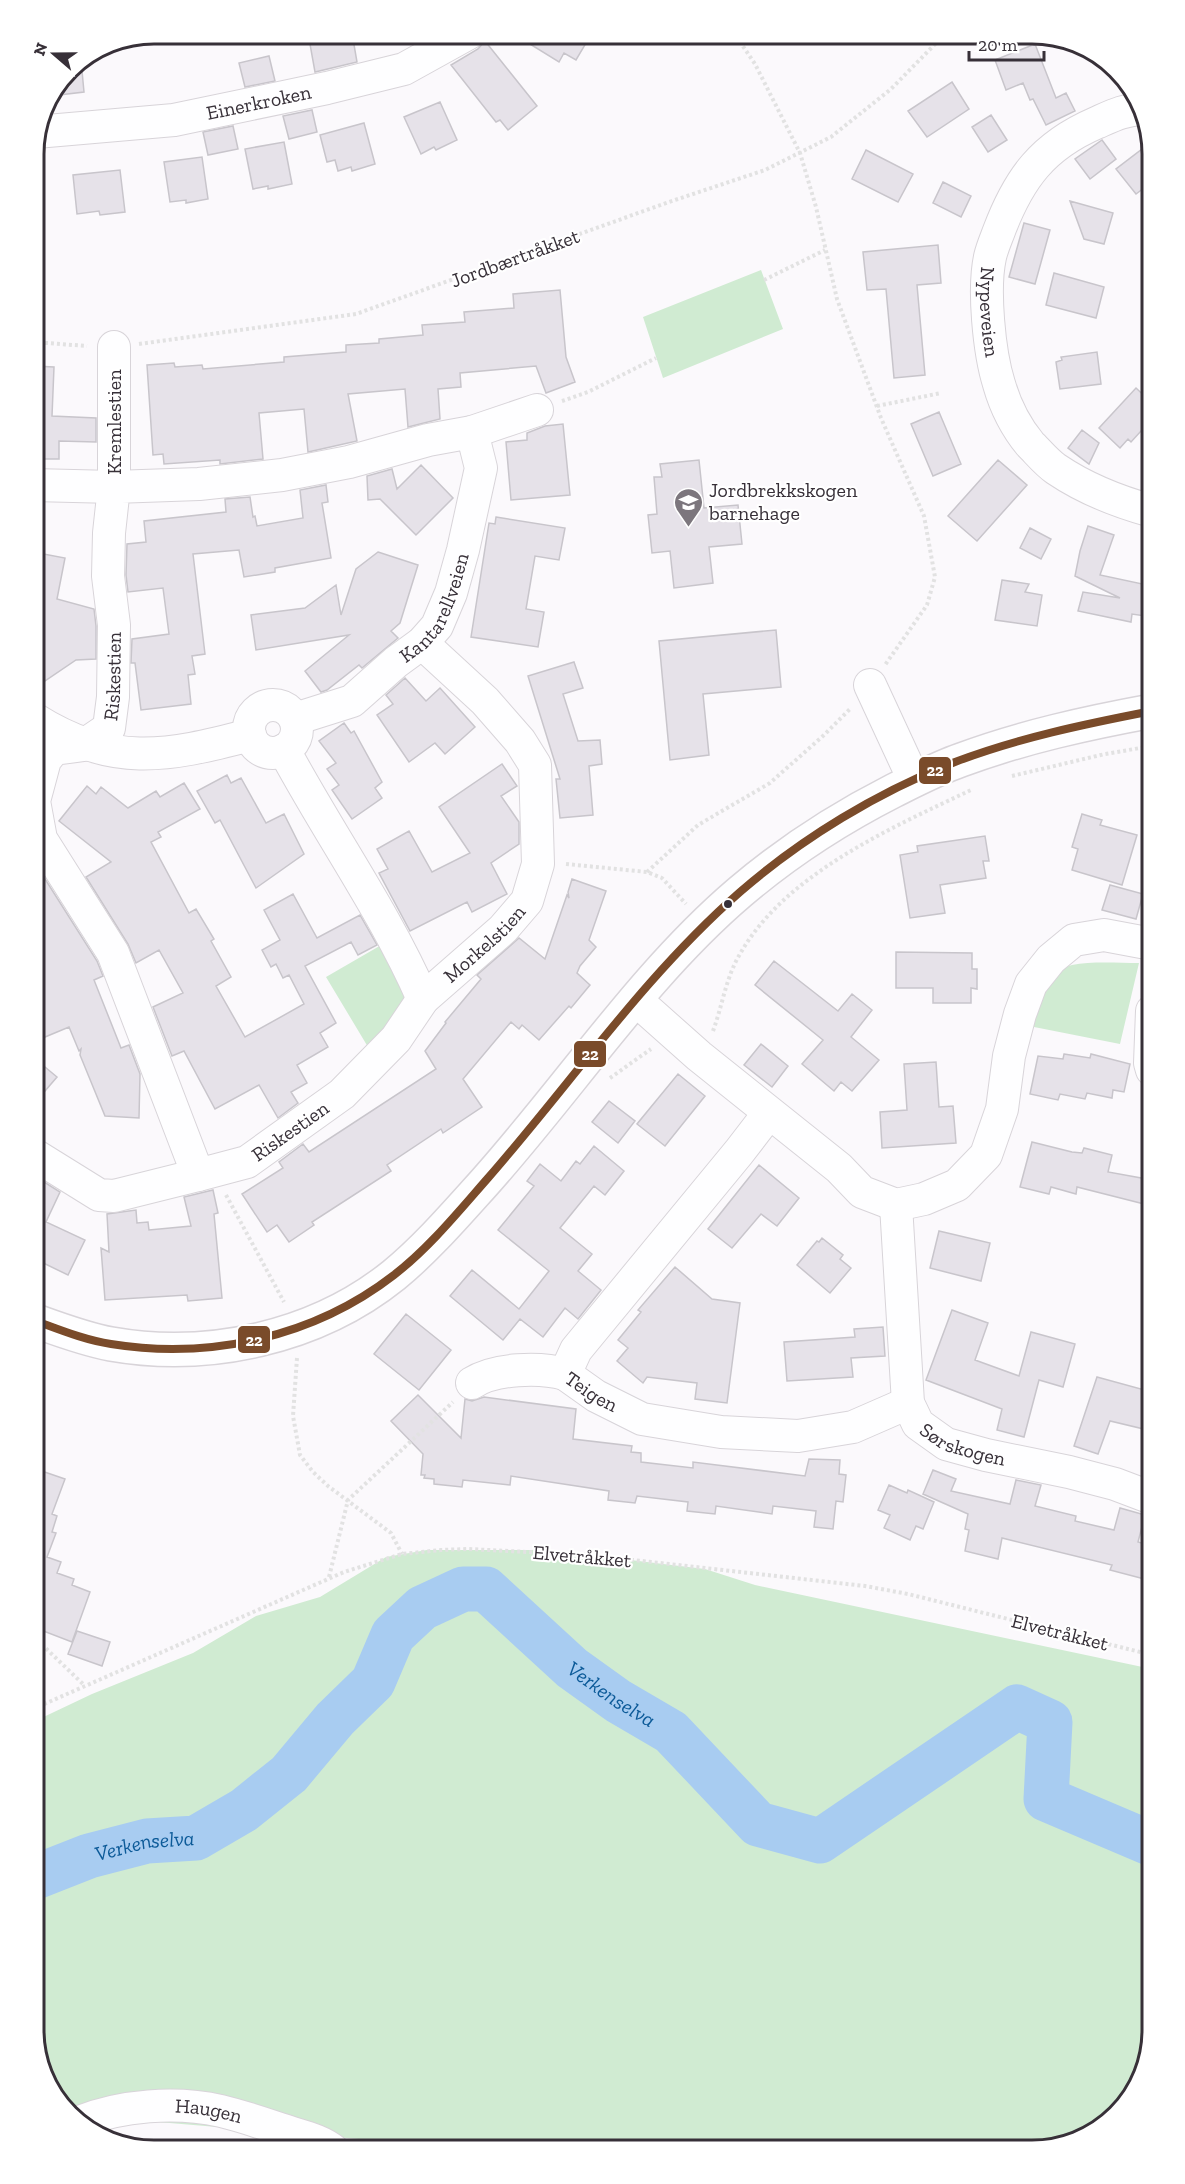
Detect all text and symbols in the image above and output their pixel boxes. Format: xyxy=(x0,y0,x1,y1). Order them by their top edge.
north arrow xyxy=(24,24,84,84)
scale bar xyxy=(969,24,1044,62)
text: 20 m xyxy=(978,34,1018,56)
text: N xyxy=(29,40,51,58)
street label: Einerkroken xyxy=(204,80,314,125)
street label: Jordbærtråkket xyxy=(447,223,583,292)
street label: Nypeveien xyxy=(975,266,1005,359)
street label: Kremlestien xyxy=(102,369,126,475)
place label: Jordbrekkskogen barnehage xyxy=(708,478,858,525)
school or university icon: Jordbrekkskogen barnehage xyxy=(672,486,704,528)
street label: Kantarellveien xyxy=(395,550,474,668)
street label: Riskestien xyxy=(98,631,126,722)
line badge: 22 xyxy=(918,756,952,785)
text: 22 xyxy=(926,761,944,780)
unlabelled marker xyxy=(722,898,734,910)
street label: Morkelstien xyxy=(438,900,531,988)
line badge: 22 xyxy=(573,1040,607,1068)
text: 22 xyxy=(581,1045,599,1064)
street label: Riskestien xyxy=(247,1095,334,1166)
line badge: 22 xyxy=(237,1325,271,1354)
text: 22 xyxy=(245,1331,263,1350)
street label: Teigen xyxy=(560,1366,622,1417)
street label: Sørskogen xyxy=(915,1417,1008,1471)
street label: Elvetråkket xyxy=(532,1540,633,1572)
street label: Elvetråkket xyxy=(1009,1608,1111,1656)
water label: Verkenselva xyxy=(562,1656,660,1732)
water label: Verkenselva xyxy=(92,1825,195,1866)
street label: Haugen xyxy=(175,2094,246,2128)

